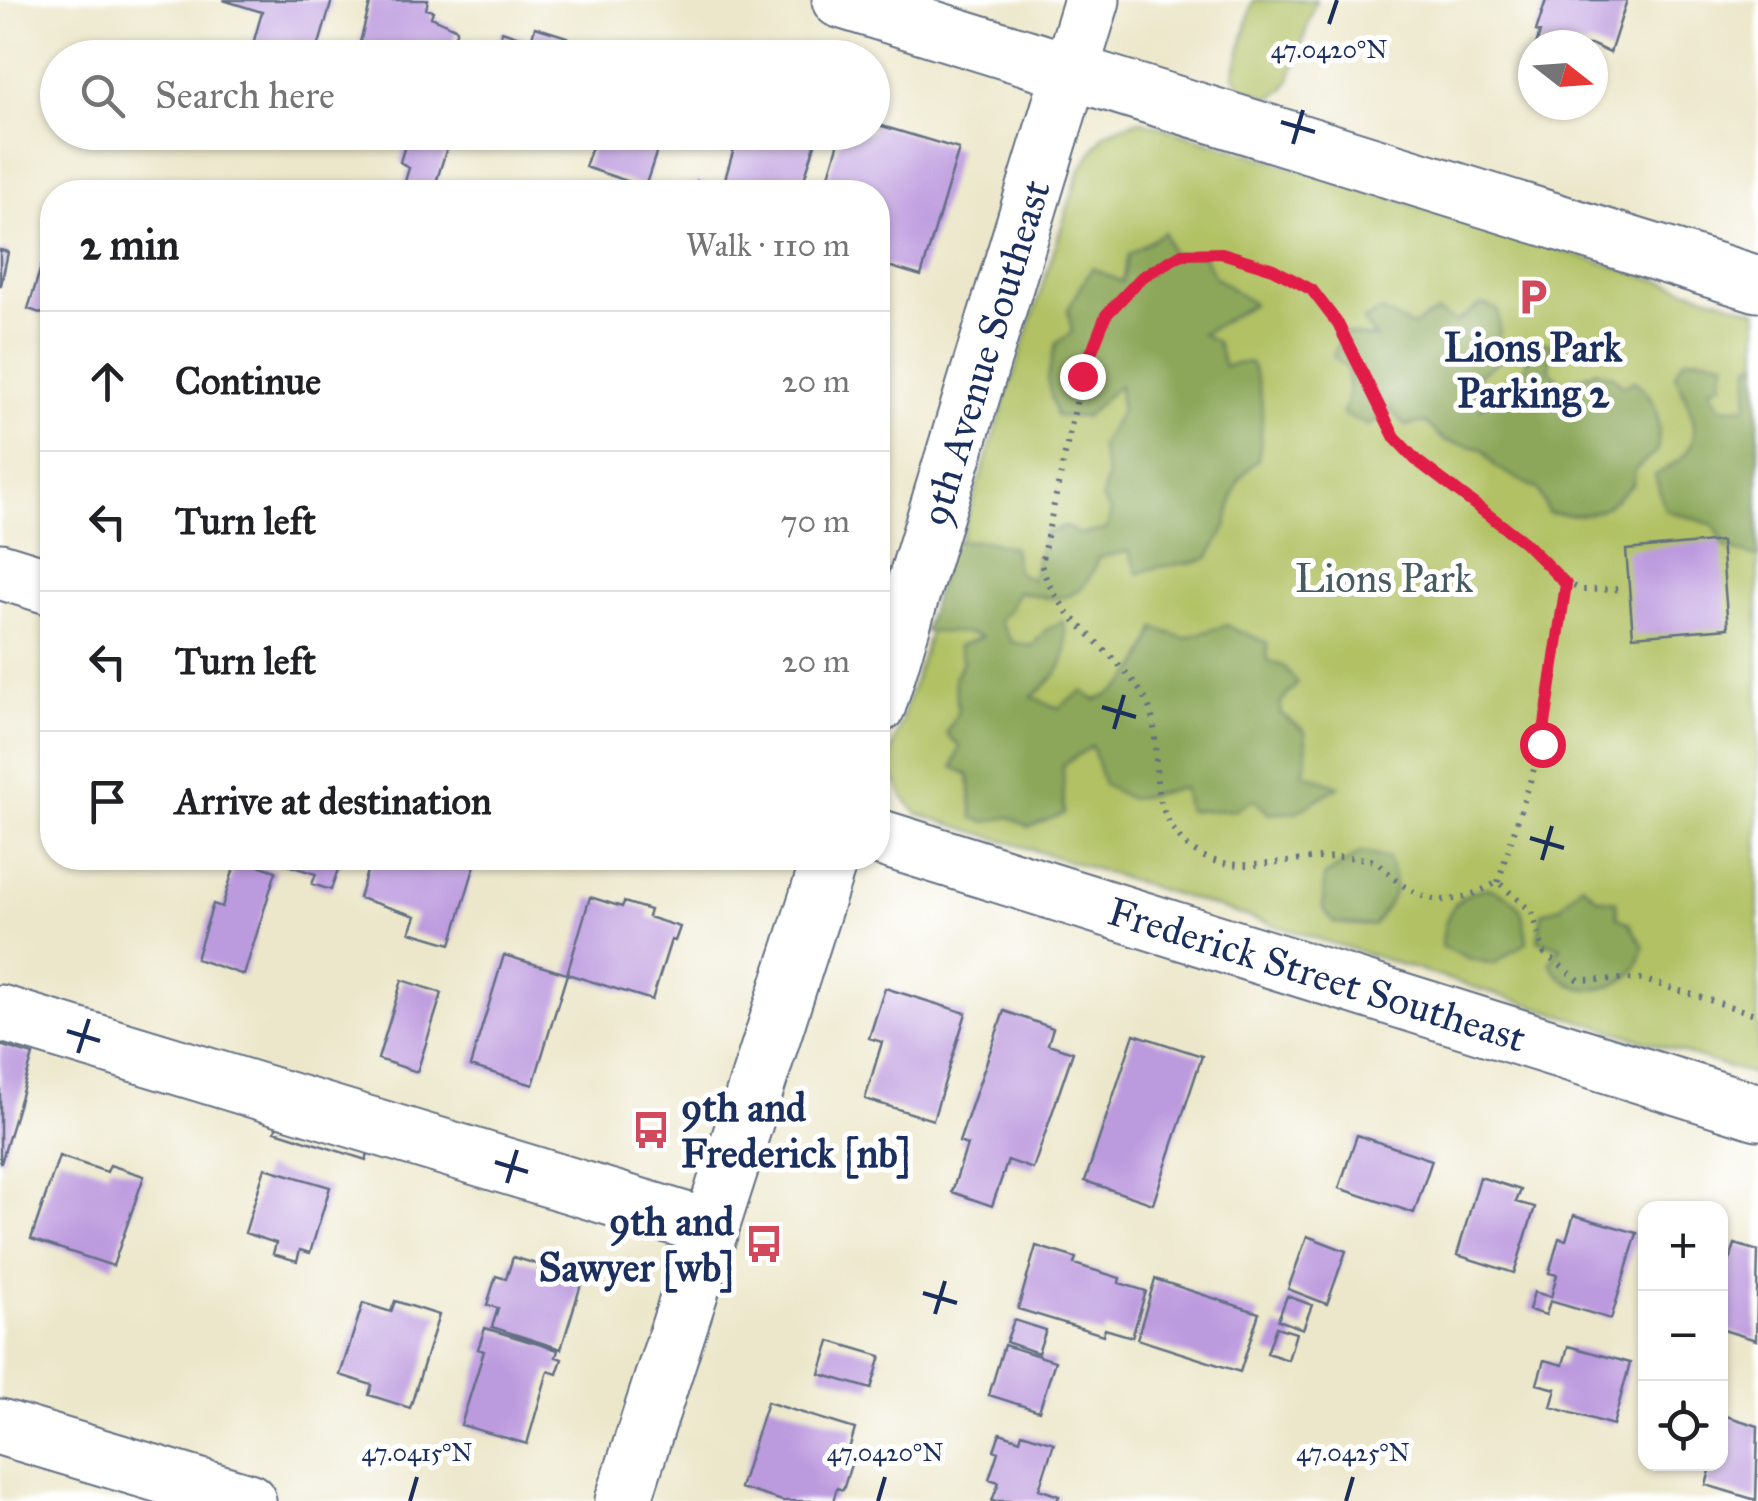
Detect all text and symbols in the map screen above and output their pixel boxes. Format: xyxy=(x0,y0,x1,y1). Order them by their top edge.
north arrow xyxy=(1518,30,1608,120)
text: 47.0420°N xyxy=(1271,34,1387,65)
search box xyxy=(40,40,890,150)
icon: search xyxy=(75,68,130,123)
text: Search here xyxy=(155,72,335,118)
street label: 9th Avenue Southeast xyxy=(909,174,1060,532)
text: 2 min xyxy=(80,219,179,271)
text: Walk · 110 m xyxy=(686,226,850,265)
parking icon: Lions Park Parking 2 xyxy=(1512,276,1554,318)
place label: Lions Park Parking 2 xyxy=(1444,323,1623,418)
icon: ahead xyxy=(80,354,135,409)
route end xyxy=(1060,354,1106,400)
text: Continue xyxy=(175,358,321,404)
text: 20 m xyxy=(782,362,850,401)
icon: left xyxy=(80,494,135,549)
text: Turn left xyxy=(175,498,316,544)
text: 70 m xyxy=(781,502,850,541)
park label: Lions Park xyxy=(1295,554,1473,603)
icon: left xyxy=(80,634,135,689)
text: Turn left xyxy=(175,638,316,684)
text: 20 m xyxy=(782,642,850,681)
route start xyxy=(1520,722,1566,768)
icon: arrive xyxy=(80,774,135,829)
text: Arrive at destination xyxy=(175,778,492,824)
street label: Frederick Street Southeast xyxy=(1102,886,1532,1062)
place label: 9th and Frederick [nb] xyxy=(681,1083,911,1179)
bus stop icon: 9th and Frederick [nb] xyxy=(630,1109,672,1151)
place label: 9th and Sawyer [wb] xyxy=(539,1197,735,1293)
map controls xyxy=(1638,1201,1728,1471)
button: + xyxy=(1638,1201,1728,1291)
bus stop icon: 9th and Sawyer [wb] xyxy=(743,1223,785,1265)
button: − xyxy=(1638,1291,1728,1381)
button: locate xyxy=(1638,1381,1728,1471)
text: 47.0415°N xyxy=(361,1437,473,1468)
text: 47.0420°N xyxy=(827,1437,943,1468)
text: 47.0425°N xyxy=(1296,1437,1410,1468)

